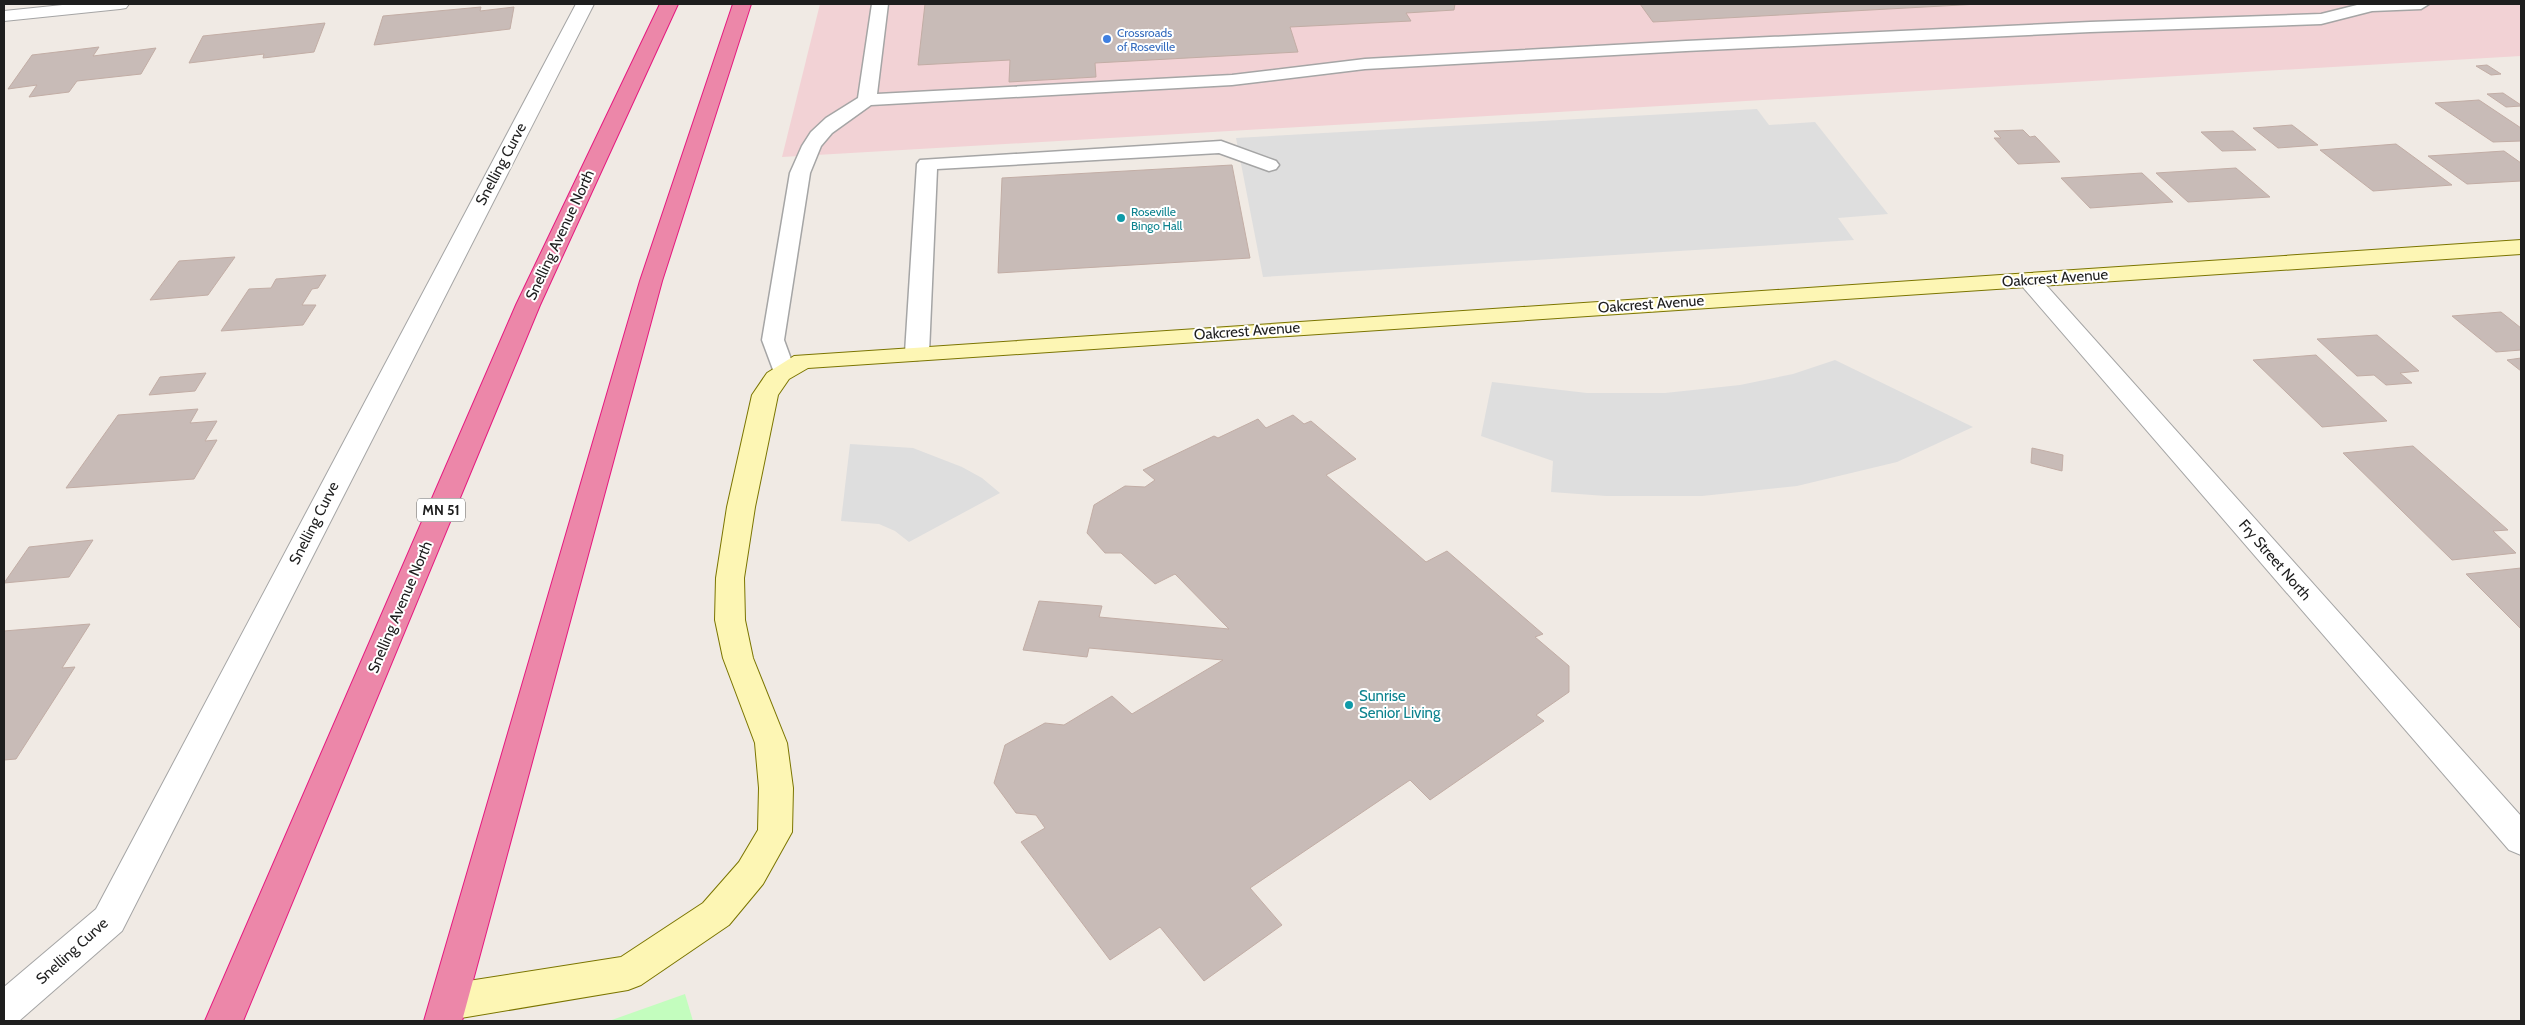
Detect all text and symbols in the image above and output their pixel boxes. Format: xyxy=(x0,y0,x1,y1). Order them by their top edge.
place label: Crossroads of Roseville xyxy=(1117,25,1175,54)
marker: Crossroads of Roseville xyxy=(1101,33,1113,45)
street label: Snelling Curve xyxy=(472,119,530,208)
street label: Snelling Avenue North xyxy=(522,167,598,303)
place label: Roseville Bingo Hall xyxy=(1131,204,1183,233)
marker: Roseville Bingo Hall xyxy=(1115,212,1127,224)
street label: Oakcrest Avenue xyxy=(2001,265,2109,291)
street label: Oakcrest Avenue xyxy=(1597,291,1705,317)
street label: Oakcrest Avenue xyxy=(1193,318,1301,344)
street label: Snelling Curve xyxy=(285,478,343,568)
road number: MN 51 xyxy=(417,498,465,522)
street label: Fry Street North xyxy=(2235,516,2315,604)
street label: Snelling Avenue North xyxy=(364,538,436,676)
place label: Sunrise Senior Living xyxy=(1359,687,1441,722)
marker: Sunrise Senior Living xyxy=(1343,699,1355,711)
street label: Snelling Curve xyxy=(32,914,112,988)

